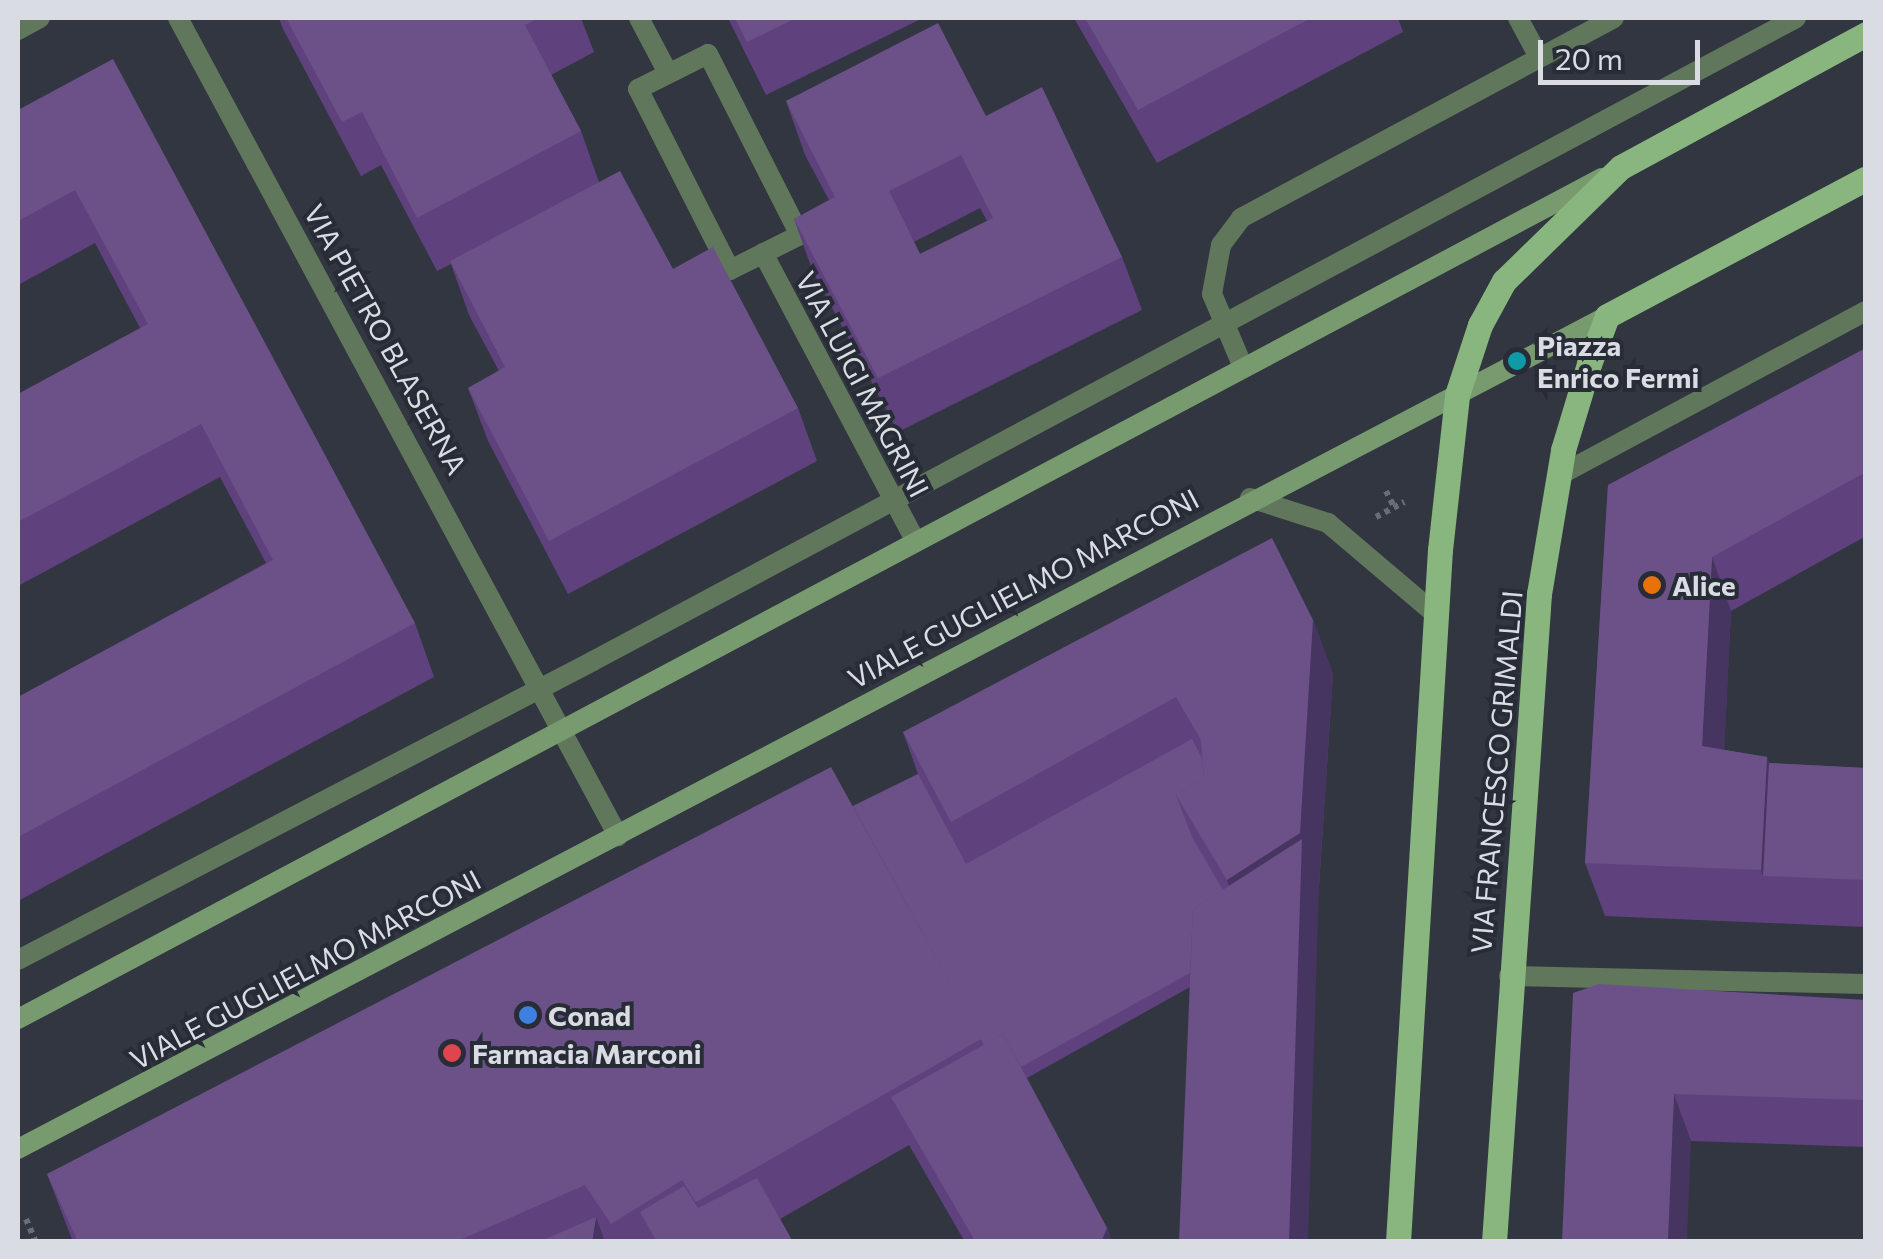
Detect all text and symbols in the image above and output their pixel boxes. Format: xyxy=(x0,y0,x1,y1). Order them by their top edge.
scale bar xyxy=(1543,20,1706,82)
text: 20 m xyxy=(1555,39,1623,76)
street label: VIA PIETRO BLASERNA xyxy=(298,198,474,480)
street label: VIA LUIGI MAGRINI xyxy=(789,265,937,503)
place label: Piazza Enrico Fermi xyxy=(1537,328,1699,394)
marker: Piazza Enrico Fermi xyxy=(1506,350,1528,372)
street label: VIALE GUGLIELMO MARCONI xyxy=(842,481,1204,695)
place label: Alice xyxy=(1672,568,1736,602)
marker: Alice xyxy=(1641,574,1663,596)
street label: VIA FRANCESCO GRIMALDI xyxy=(1463,589,1529,955)
street label: VIALE GUGLIELMO MARCONI xyxy=(124,862,486,1076)
place label: Conad xyxy=(548,998,631,1032)
marker: Conad xyxy=(517,1004,539,1026)
place label: Farmacia Marconi xyxy=(472,1036,701,1070)
marker: Farmacia Marconi xyxy=(441,1042,463,1064)

